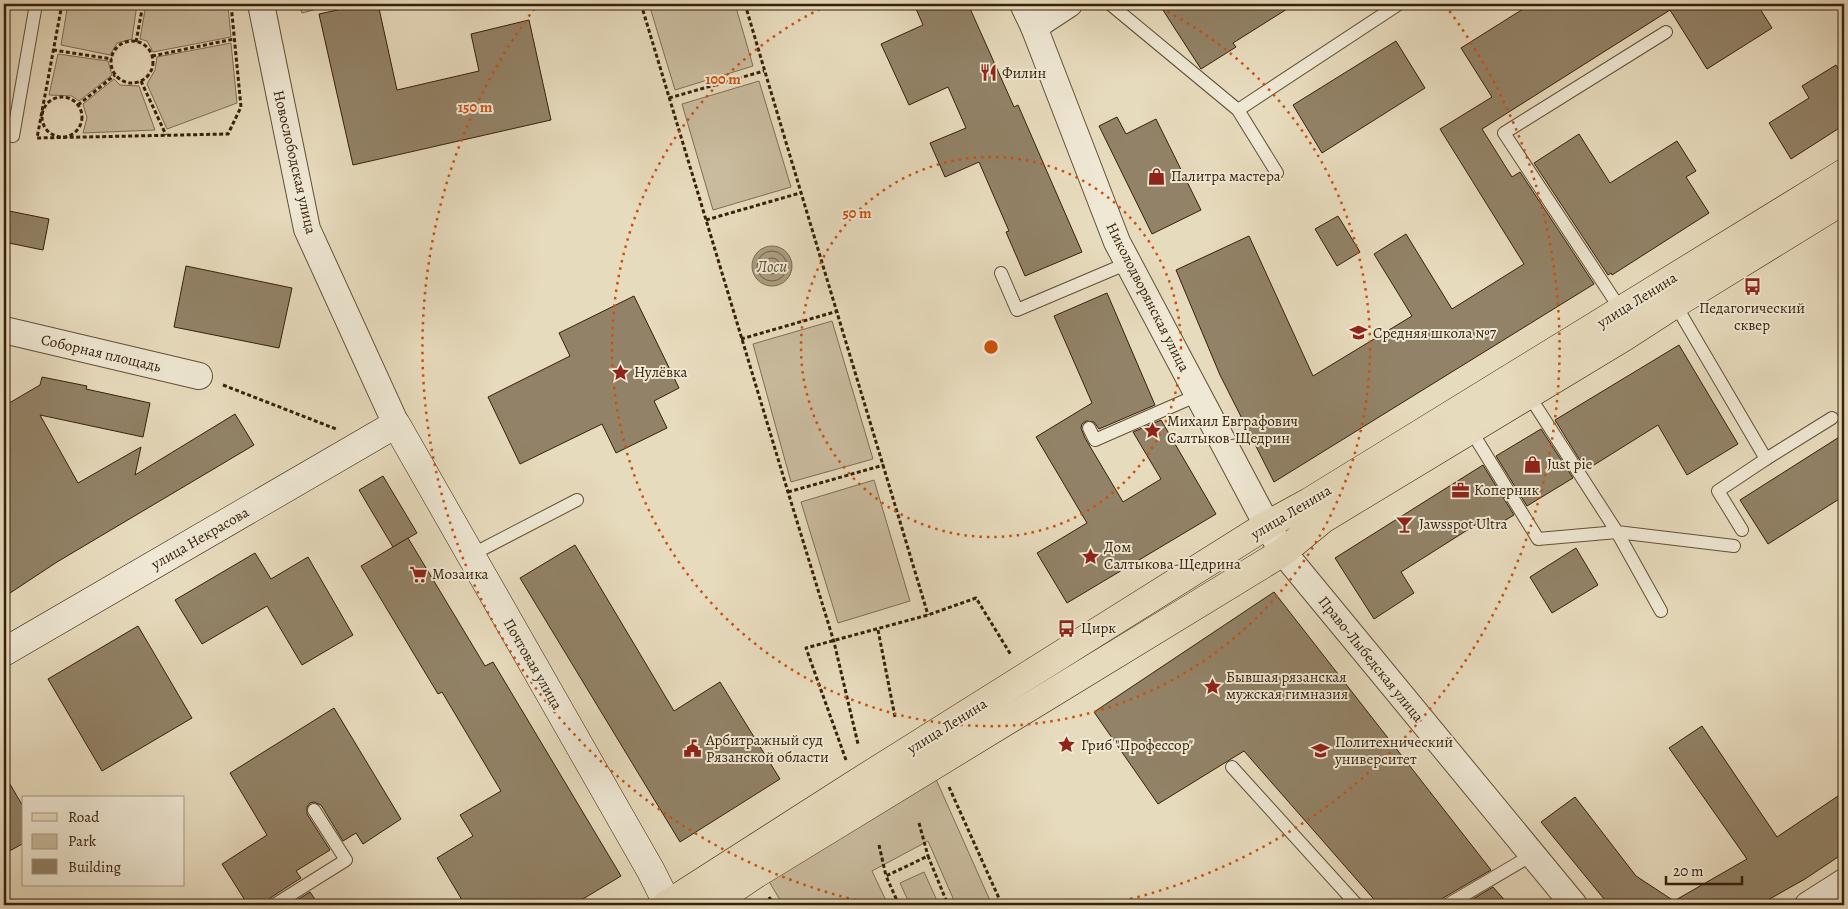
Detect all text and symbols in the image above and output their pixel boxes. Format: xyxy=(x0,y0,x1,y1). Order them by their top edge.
restaurant icon: Филин xyxy=(978,63,998,83)
place label: Филин xyxy=(1002,63,1047,83)
text: 100 m xyxy=(705,69,741,89)
street label: Новослободская улица xyxy=(269,88,321,236)
text: 150 m xyxy=(458,97,493,117)
shop icon: Палитра мастера xyxy=(1147,166,1167,186)
place label: Палитра мастера xyxy=(1171,166,1281,186)
text: 50 m xyxy=(842,203,872,223)
street label: Николодворянская улица xyxy=(1102,219,1194,375)
water label: Лоси xyxy=(756,256,787,278)
street label: улица Ленина xyxy=(1592,267,1681,333)
bus stop icon: Педагогический сквер xyxy=(1742,277,1762,297)
place label: Педагогический сквер xyxy=(1699,298,1805,335)
school or university icon: Средняя школа №7 xyxy=(1349,323,1369,343)
place label: Средняя школа №7 xyxy=(1373,323,1497,343)
street label: Соборная площадь xyxy=(39,329,163,377)
centre of rings xyxy=(982,338,1000,356)
place icon: Нулёвка xyxy=(610,362,630,382)
place label: Нулёвка xyxy=(634,362,688,382)
place label: Михаил Евграфович Салтыков-Щедрин xyxy=(1167,411,1298,448)
place icon: Михаил Евграфович Салтыков-Щедрин xyxy=(1143,420,1163,440)
shop icon: Just pie xyxy=(1523,454,1543,474)
place label: Just pie xyxy=(1547,454,1593,474)
street label: улица Ленина xyxy=(1246,480,1335,544)
office icon: Коперник xyxy=(1450,480,1470,500)
place label: Коперник xyxy=(1474,480,1539,500)
street label: улица Некрасова xyxy=(147,502,253,575)
bar icon: Jawsspot Ultra xyxy=(1395,514,1415,534)
place label: Jawsspot Ultra xyxy=(1419,514,1508,534)
place label: Дом Салтыкова-Щедрина xyxy=(1104,537,1241,574)
place icon: Дом Салтыкова-Щедрина xyxy=(1080,546,1100,566)
supermarket icon: Мозаика xyxy=(408,564,428,584)
place label: Мозаика xyxy=(432,564,489,584)
street label: Право-Лыбедская улица xyxy=(1314,592,1428,726)
street label: Почтовая улица xyxy=(499,615,567,713)
bus stop icon: Цирк xyxy=(1057,618,1077,638)
place label: Цирк xyxy=(1081,618,1116,638)
place label: Бывшая рязанская мужская гимназия xyxy=(1226,667,1348,704)
place icon: Бывшая рязанская мужская гимназия xyxy=(1202,676,1222,696)
street label: улица Ленина xyxy=(902,693,991,759)
place label: Арбитражный суд Рязанской области xyxy=(705,730,829,767)
place label: Политехнический университет xyxy=(1334,732,1453,769)
place icon: Гриб "Профессор" xyxy=(1057,735,1077,755)
place label: Гриб "Профессор" xyxy=(1081,735,1193,755)
public building icon: Арбитражный суд Рязанской области xyxy=(682,739,702,759)
school or university icon: Политехнический университет xyxy=(1311,741,1331,761)
legend xyxy=(22,796,185,886)
text: Road xyxy=(68,807,100,827)
text: Park xyxy=(68,831,97,851)
scale bar xyxy=(1666,854,1742,886)
text: Building xyxy=(68,857,121,877)
text: 20 m xyxy=(1673,861,1704,881)

